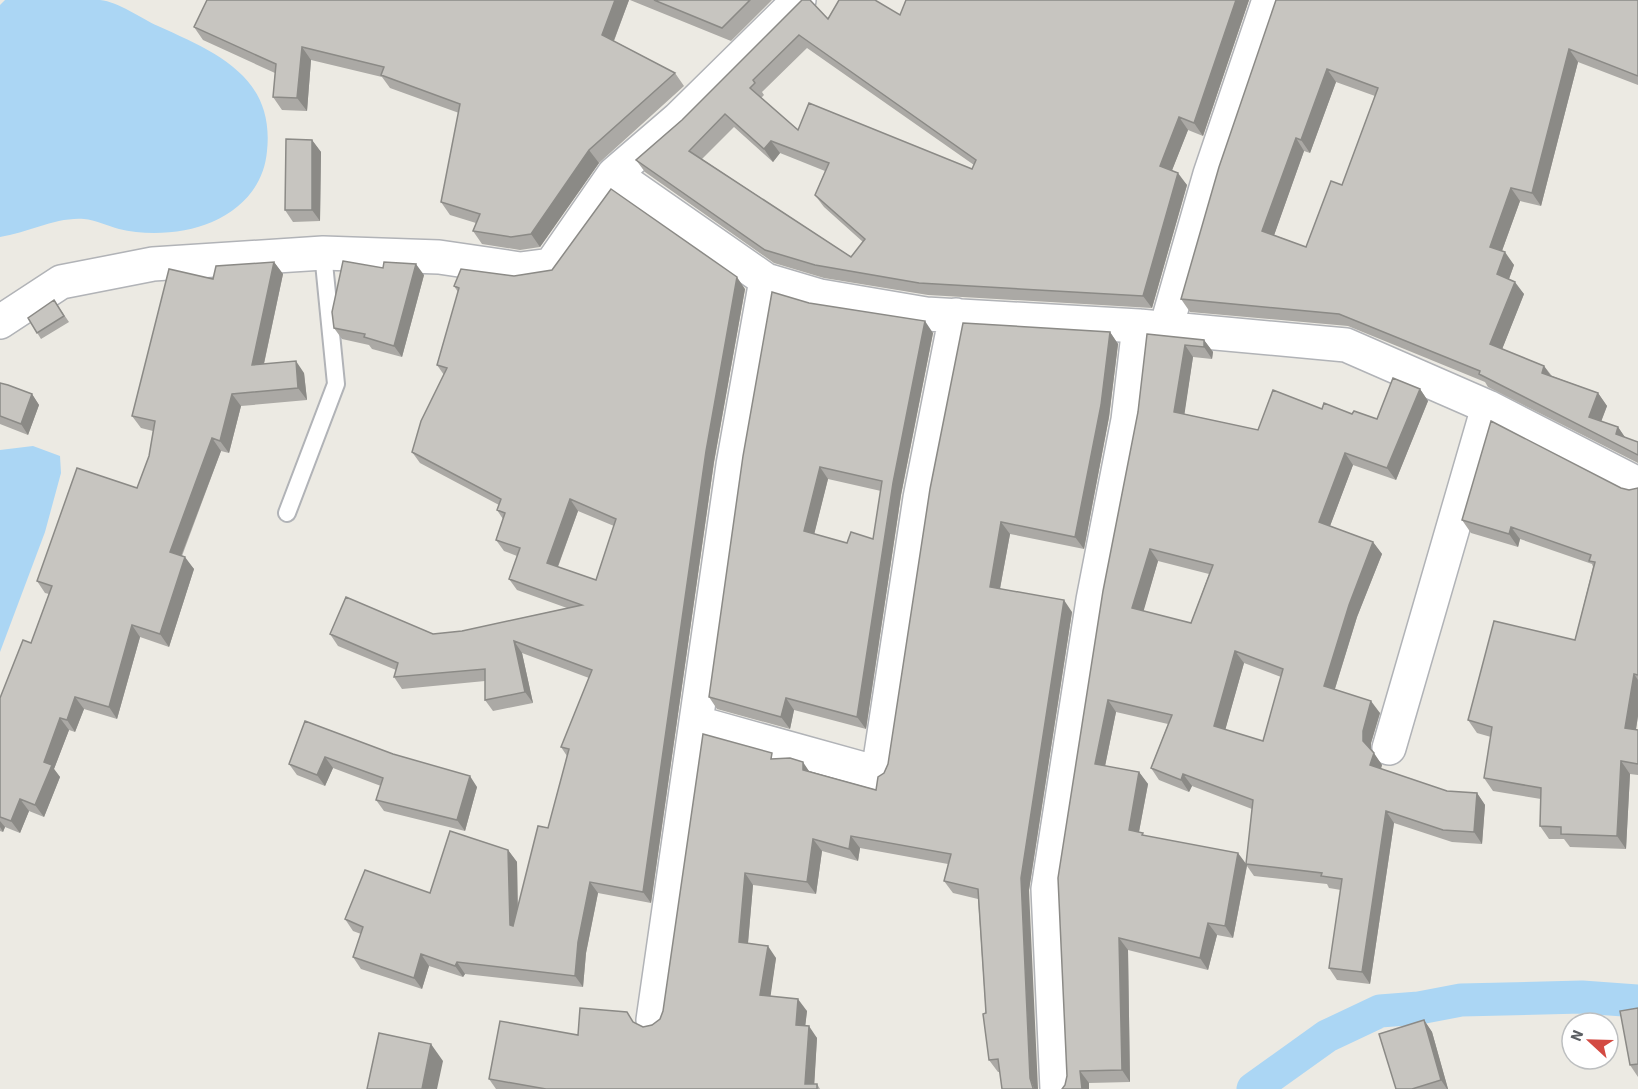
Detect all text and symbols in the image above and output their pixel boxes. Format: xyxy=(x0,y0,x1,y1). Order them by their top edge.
north arrow xyxy=(1560,1011,1620,1071)
text: N xyxy=(1565,1027,1589,1045)

